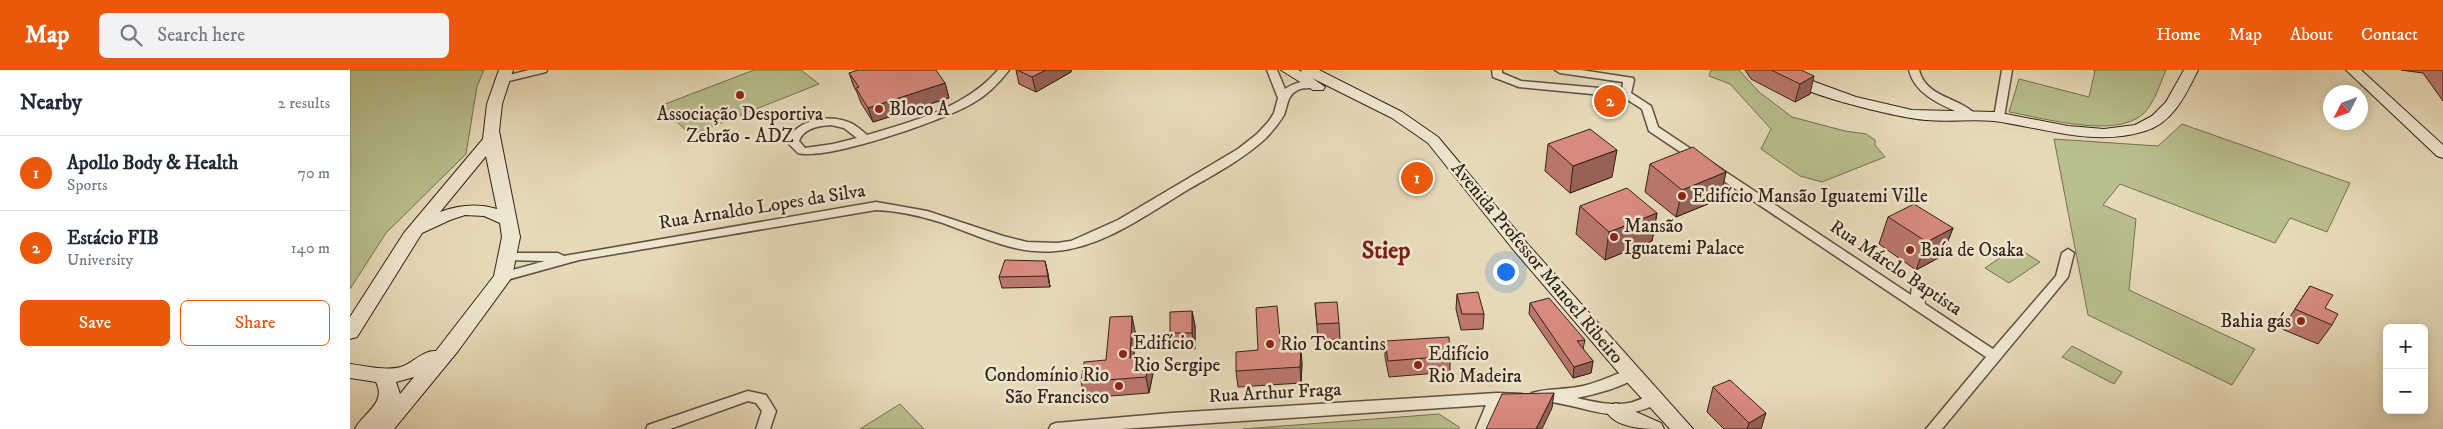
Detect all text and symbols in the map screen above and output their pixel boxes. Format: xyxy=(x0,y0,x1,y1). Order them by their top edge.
search box xyxy=(99,13,449,58)
text: Map xyxy=(25,20,69,50)
icon: search xyxy=(117,21,145,49)
text: Search here xyxy=(157,24,245,47)
text: Home xyxy=(2156,24,2201,46)
text: Map xyxy=(2229,24,2262,46)
text: About xyxy=(2290,24,2333,46)
text: Contact xyxy=(2361,24,2418,46)
pin: 2 xyxy=(1594,82,1626,120)
north arrow xyxy=(2323,85,2368,130)
marker: Associação Desportiva Zebrão - ADZ xyxy=(734,89,746,101)
text: Nearby xyxy=(20,90,82,116)
text: 2 results xyxy=(278,93,330,113)
place label: Bloco A xyxy=(889,98,950,121)
place label: Associação Desportiva Zebrão - ADZ xyxy=(657,103,823,148)
marker: Bloco A xyxy=(873,103,885,115)
text: Apollo Body & Health xyxy=(67,152,238,175)
street label: Avenida Professor Manoel Ribeiro xyxy=(1446,157,1628,369)
pin: 1 xyxy=(1401,159,1433,197)
text: 1 xyxy=(33,163,39,183)
text: 70 m xyxy=(298,163,330,183)
text: Sports xyxy=(67,175,108,195)
street label: Rua Arnaldo Lopes da Silva xyxy=(657,179,867,235)
place label: Edifício Mansão Iguatemi Ville xyxy=(1692,185,1928,208)
marker: Edifício Mansão Iguatemi Ville xyxy=(1676,190,1688,202)
place label: Mansão Iguatemi Palace xyxy=(1624,215,1745,260)
street label: Rua Márclo Baptista xyxy=(1825,215,1967,321)
text: Estácio FIB xyxy=(67,227,159,250)
marker: Mansão Iguatemi Palace xyxy=(1608,231,1620,243)
district label: Stiep xyxy=(1362,236,1410,266)
text: 2 xyxy=(32,238,40,258)
text: 140 m xyxy=(291,238,330,258)
place label: Baía de Osaka xyxy=(1920,239,2024,262)
marker: Baía de Osaka xyxy=(1904,244,1916,256)
text: University xyxy=(67,250,133,270)
your location xyxy=(1493,259,1519,285)
button: Save xyxy=(20,300,170,346)
button: Share xyxy=(180,300,330,346)
place label: Bahia gás xyxy=(2220,310,2291,333)
marker: Bahia gás xyxy=(2295,315,2307,327)
map controls xyxy=(2383,324,2428,414)
button: + xyxy=(2383,324,2428,369)
place label: Edifício Rio Sergipe xyxy=(1133,332,1220,377)
place label: Rio Tocantins xyxy=(1280,333,1386,356)
marker: Rio Tocantins xyxy=(1264,338,1276,350)
place label: Edifício Rio Madeira xyxy=(1428,343,1522,388)
marker: Edifício Rio Sergipe xyxy=(1117,348,1129,360)
marker: Edifício Rio Madeira xyxy=(1412,359,1424,371)
place label: Condomínio Rio São Francisco xyxy=(984,364,1109,409)
button: − xyxy=(2383,369,2428,414)
street label: Rua Arthur Fraga xyxy=(1208,378,1342,408)
marker: Condomínio Rio São Francisco xyxy=(1113,380,1125,392)

